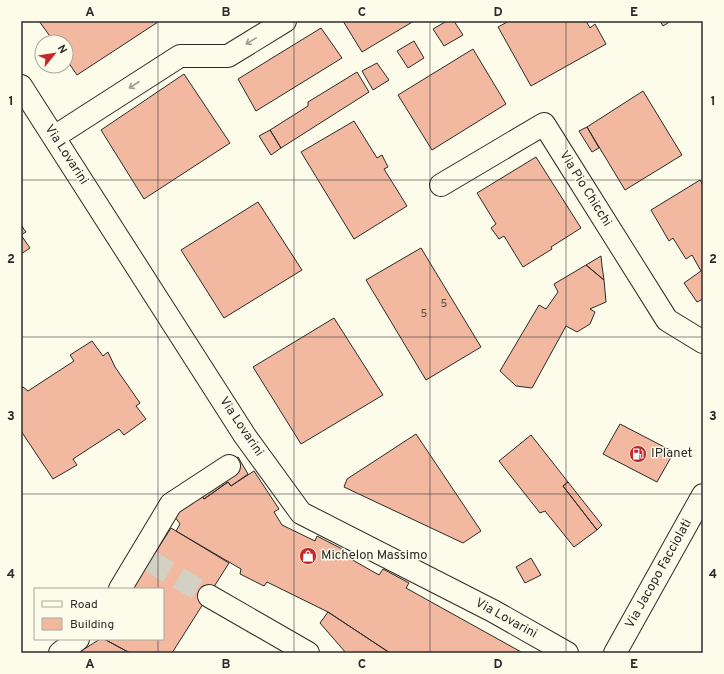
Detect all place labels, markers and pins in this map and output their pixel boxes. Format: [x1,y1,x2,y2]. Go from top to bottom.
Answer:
fuel station icon: IPlanet [628,444,648,464]
place label: IPlanet [651,446,693,462]
shop icon: Michelon Massimo [298,546,318,566]
place label: Michelon Massimo [321,548,428,564]

